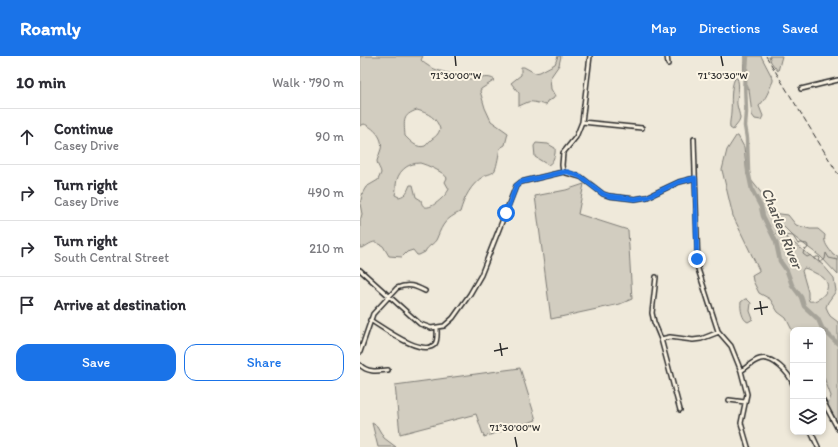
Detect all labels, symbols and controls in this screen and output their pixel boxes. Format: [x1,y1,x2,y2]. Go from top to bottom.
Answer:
text: Roamly [20,17,81,40]
text: Map [651,20,677,37]
text: Directions [699,20,760,37]
text: Saved [782,20,818,37]
text: 71°30'00"W [431,69,482,82]
text: 71°30'30"W [698,69,748,82]
text: 10 min [16,72,66,92]
text: Walk · 790 m [272,75,344,90]
text: Continue [54,120,113,138]
icon: ahead [16,126,38,148]
text: 90 m [315,129,344,144]
text: Casey Drive [54,138,119,153]
text: Turn right [54,176,118,194]
icon: right [16,182,38,204]
text: 490 m [308,185,344,200]
water label: Charles River [758,185,807,273]
text: Casey Drive [54,194,119,209]
route start [497,204,515,222]
text: Turn right [54,232,118,250]
icon: right [16,238,38,260]
text: 210 m [309,241,344,256]
text: South Central Street [54,250,169,265]
route end [688,250,706,268]
icon: arrive [16,294,38,316]
text: Arrive at destination [54,296,186,314]
map controls [790,327,826,435]
button: + [790,327,826,363]
button: Save [16,344,176,381]
button: Share [184,344,344,381]
button: − [790,363,826,399]
button: layers [790,399,826,435]
text: 71°30'00"W [490,421,541,434]

